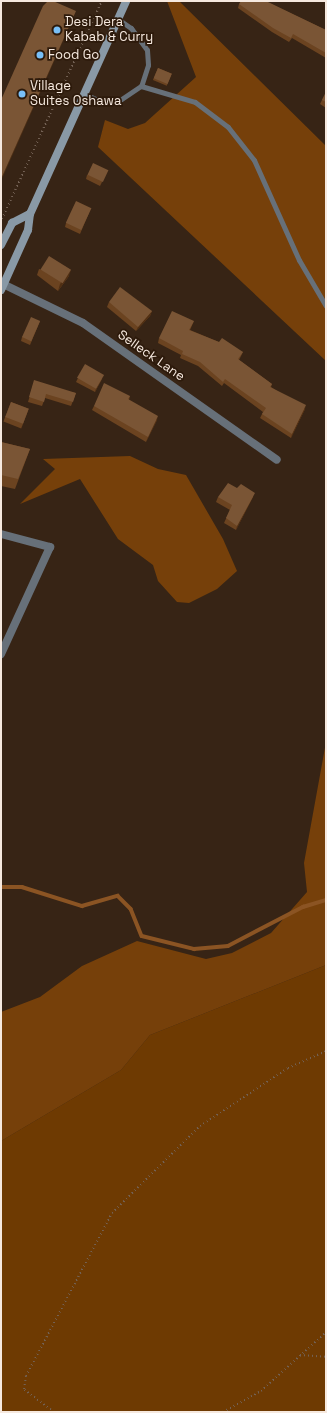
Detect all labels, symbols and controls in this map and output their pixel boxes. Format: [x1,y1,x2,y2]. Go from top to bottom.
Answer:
place label: Desi Dera Kabab & Curry [65,15,153,46]
marker: Desi Dera Kabab & Curry [52,25,62,35]
place label: Food Go [48,47,99,63]
marker: Food Go [35,50,45,60]
place label: Village Suites Oshawa [30,79,121,110]
marker: Village Suites Oshawa [17,89,27,99]
street label: Selleck Lane [115,327,187,385]

